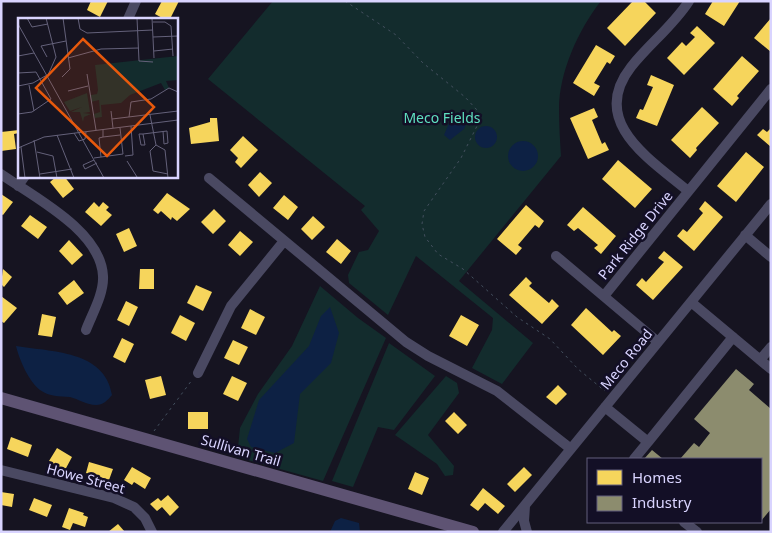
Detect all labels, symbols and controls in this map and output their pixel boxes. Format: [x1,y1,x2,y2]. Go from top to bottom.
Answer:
inset map [18,18,178,178]
park label: Meco Fields [403,108,481,127]
street label: Park Ridge Drive [593,187,677,283]
street label: Meco Road [596,325,656,393]
street label: Sullivan Trail [199,430,283,470]
street label: Howe Street [45,458,127,498]
legend [587,458,762,523]
text: Homes [632,467,682,487]
text: Industry [632,492,692,512]

